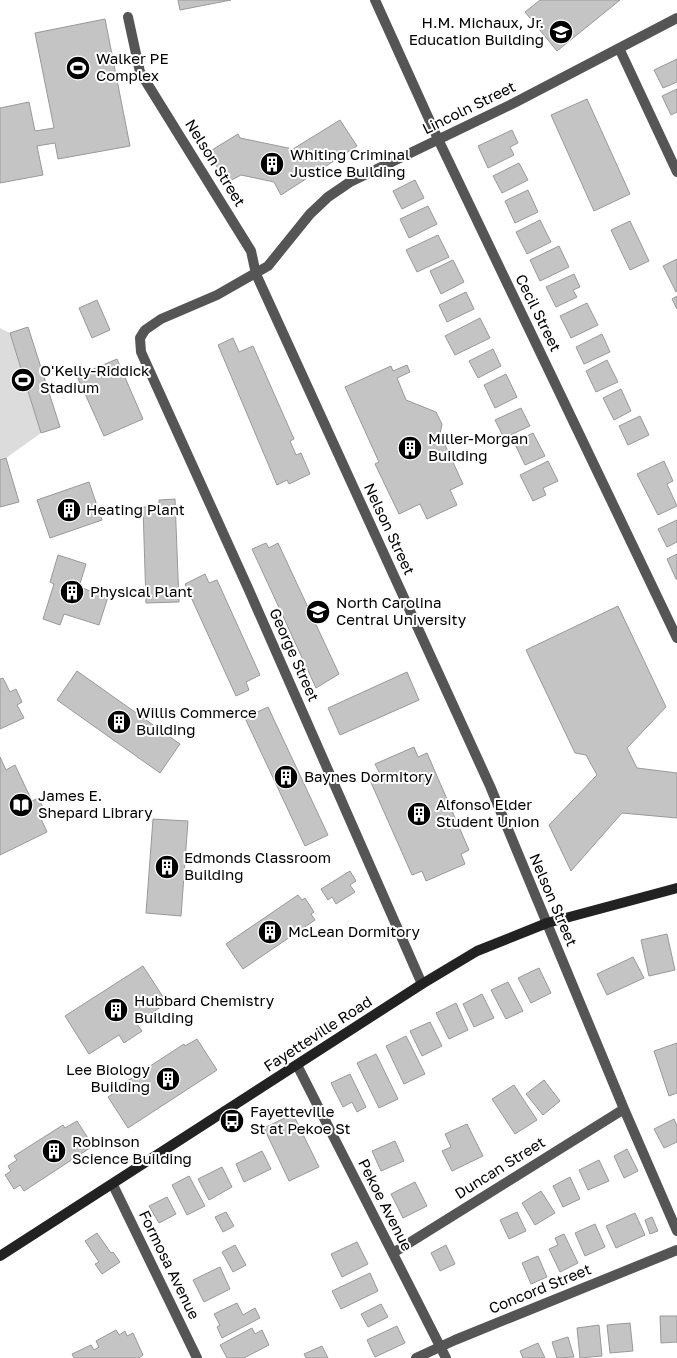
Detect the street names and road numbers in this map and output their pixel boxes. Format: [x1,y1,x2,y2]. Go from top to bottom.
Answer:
street label: Lincoln Street [419,77,518,137]
street label: Nelson Street [182,116,250,209]
street label: Cecil Street [512,271,565,354]
street label: Nelson Street [361,480,419,577]
street label: George Street [266,605,323,704]
street label: Nelson Street [526,850,582,949]
street label: Fayetteville Road [260,992,375,1075]
street label: Duncan Street [451,1132,548,1202]
street label: Pekoe Avenue [355,1155,417,1254]
street label: Formosa Avenue [136,1207,204,1322]
street label: Concord Street [486,1259,593,1317]

